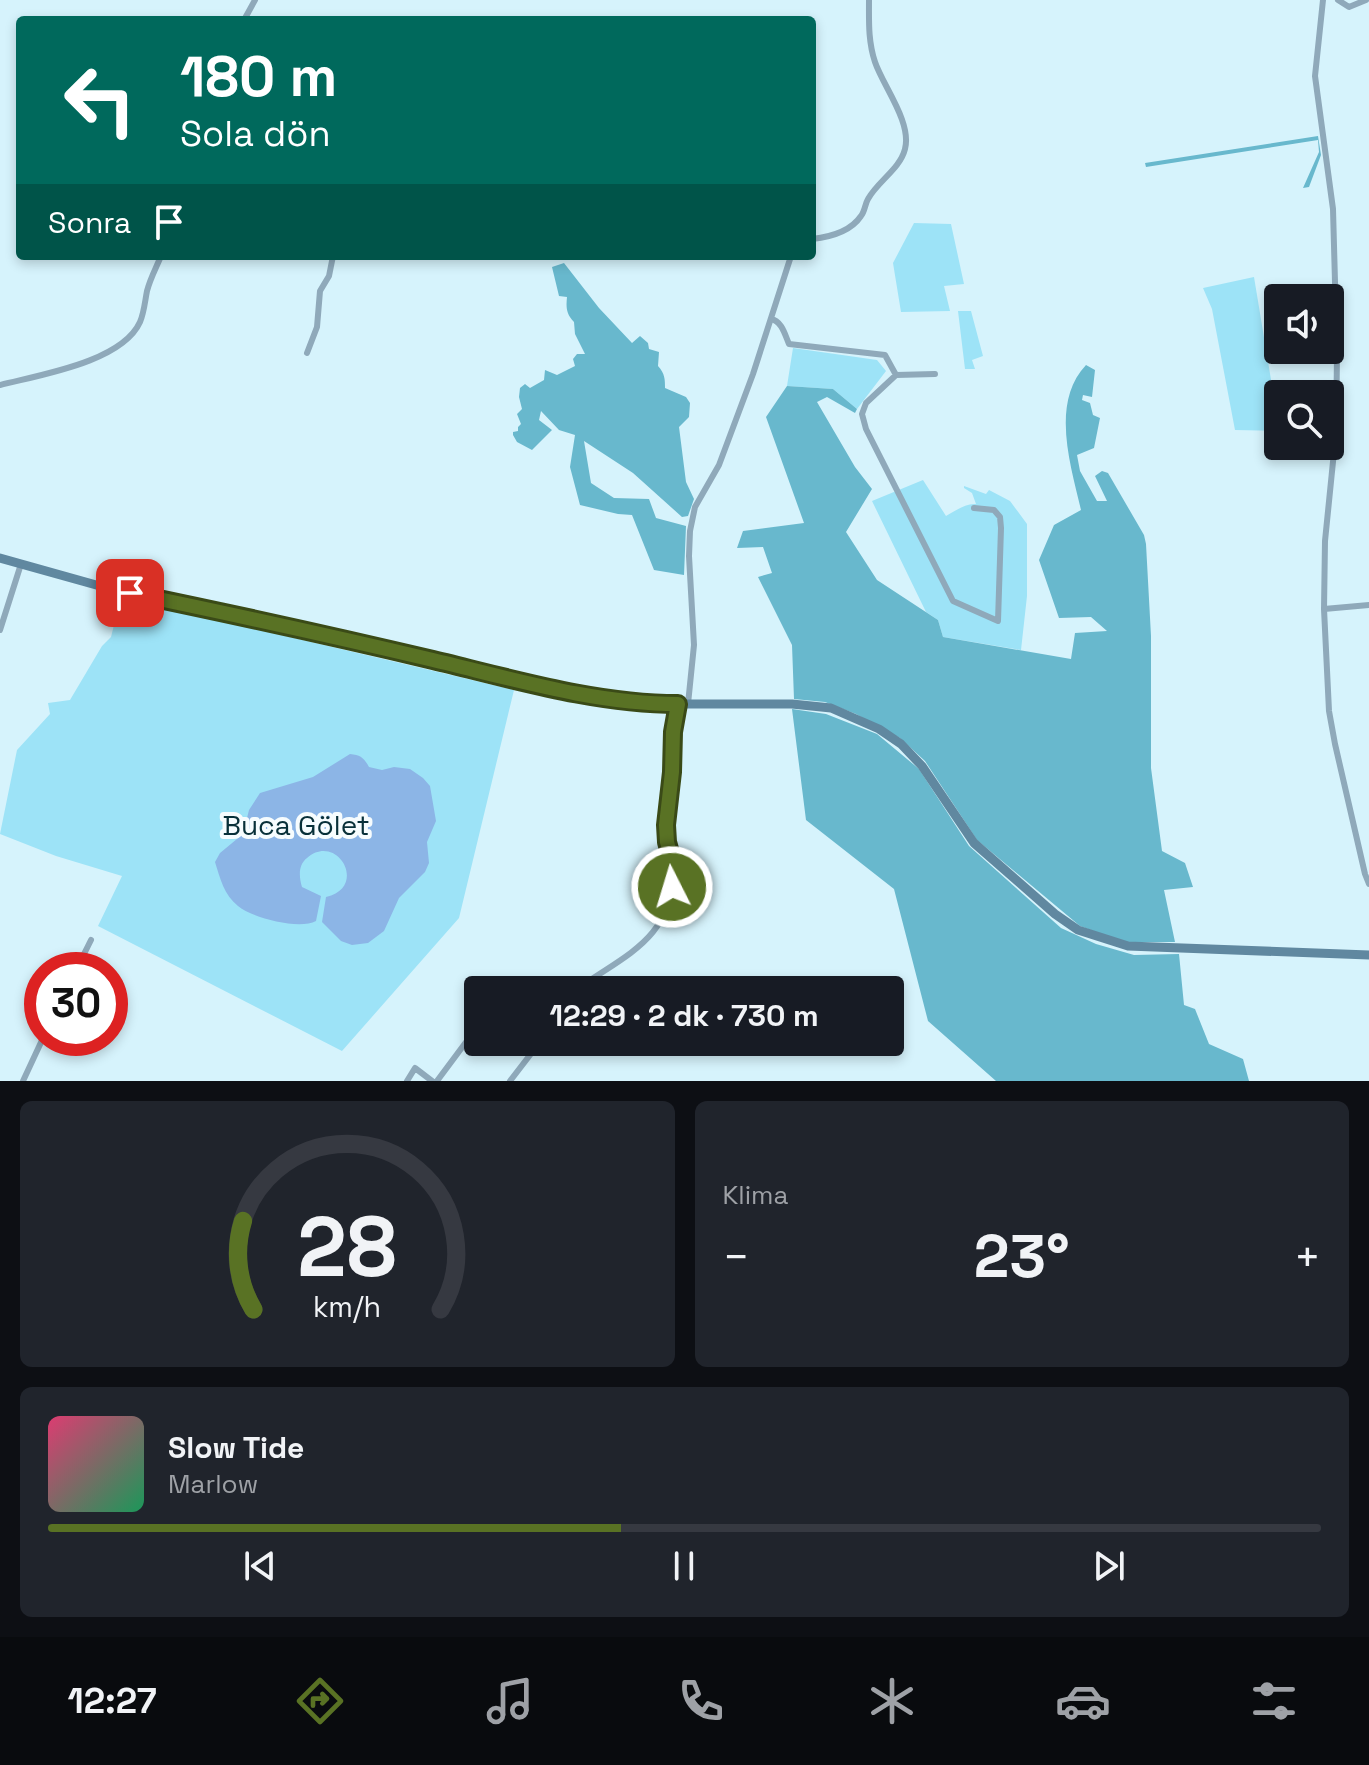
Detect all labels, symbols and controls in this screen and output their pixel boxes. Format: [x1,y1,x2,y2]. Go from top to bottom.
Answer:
text: 180 m [180,41,337,112]
icon: left [48,48,152,152]
text: Sola dön [180,111,331,157]
icon: arrive [147,200,191,244]
text: Sonra [48,203,131,242]
map controls [1264,284,1344,460]
button: sound [1264,284,1344,364]
button: search [1264,380,1344,460]
pin [96,559,164,627]
icon: arrive [108,571,152,615]
park label: Buca Gölet [222,807,370,843]
position arrow [630,845,714,929]
speed limit sign: 30 [24,952,128,1056]
text: 12:29 · 2 dk · 730 m [549,996,819,1035]
text: Klima [723,1178,788,1212]
text: 28 [298,1194,397,1300]
text: 23° [974,1218,1070,1295]
text: − [723,1229,750,1285]
text: + [1294,1229,1321,1285]
text: km/h [313,1289,381,1325]
text: Slow Tide [168,1428,304,1467]
text: Marlow [168,1467,258,1501]
icon: previous [238,1544,282,1588]
icon: pause [662,1544,706,1588]
icon: next [1087,1544,1131,1588]
icon: directions [292,1673,348,1729]
icon: music [482,1673,538,1729]
icon: phone [673,1673,729,1729]
icon: climate [864,1673,920,1729]
icon: car [1055,1673,1111,1729]
icon: filters [1246,1673,1302,1729]
text: 12:27 [67,1678,157,1724]

